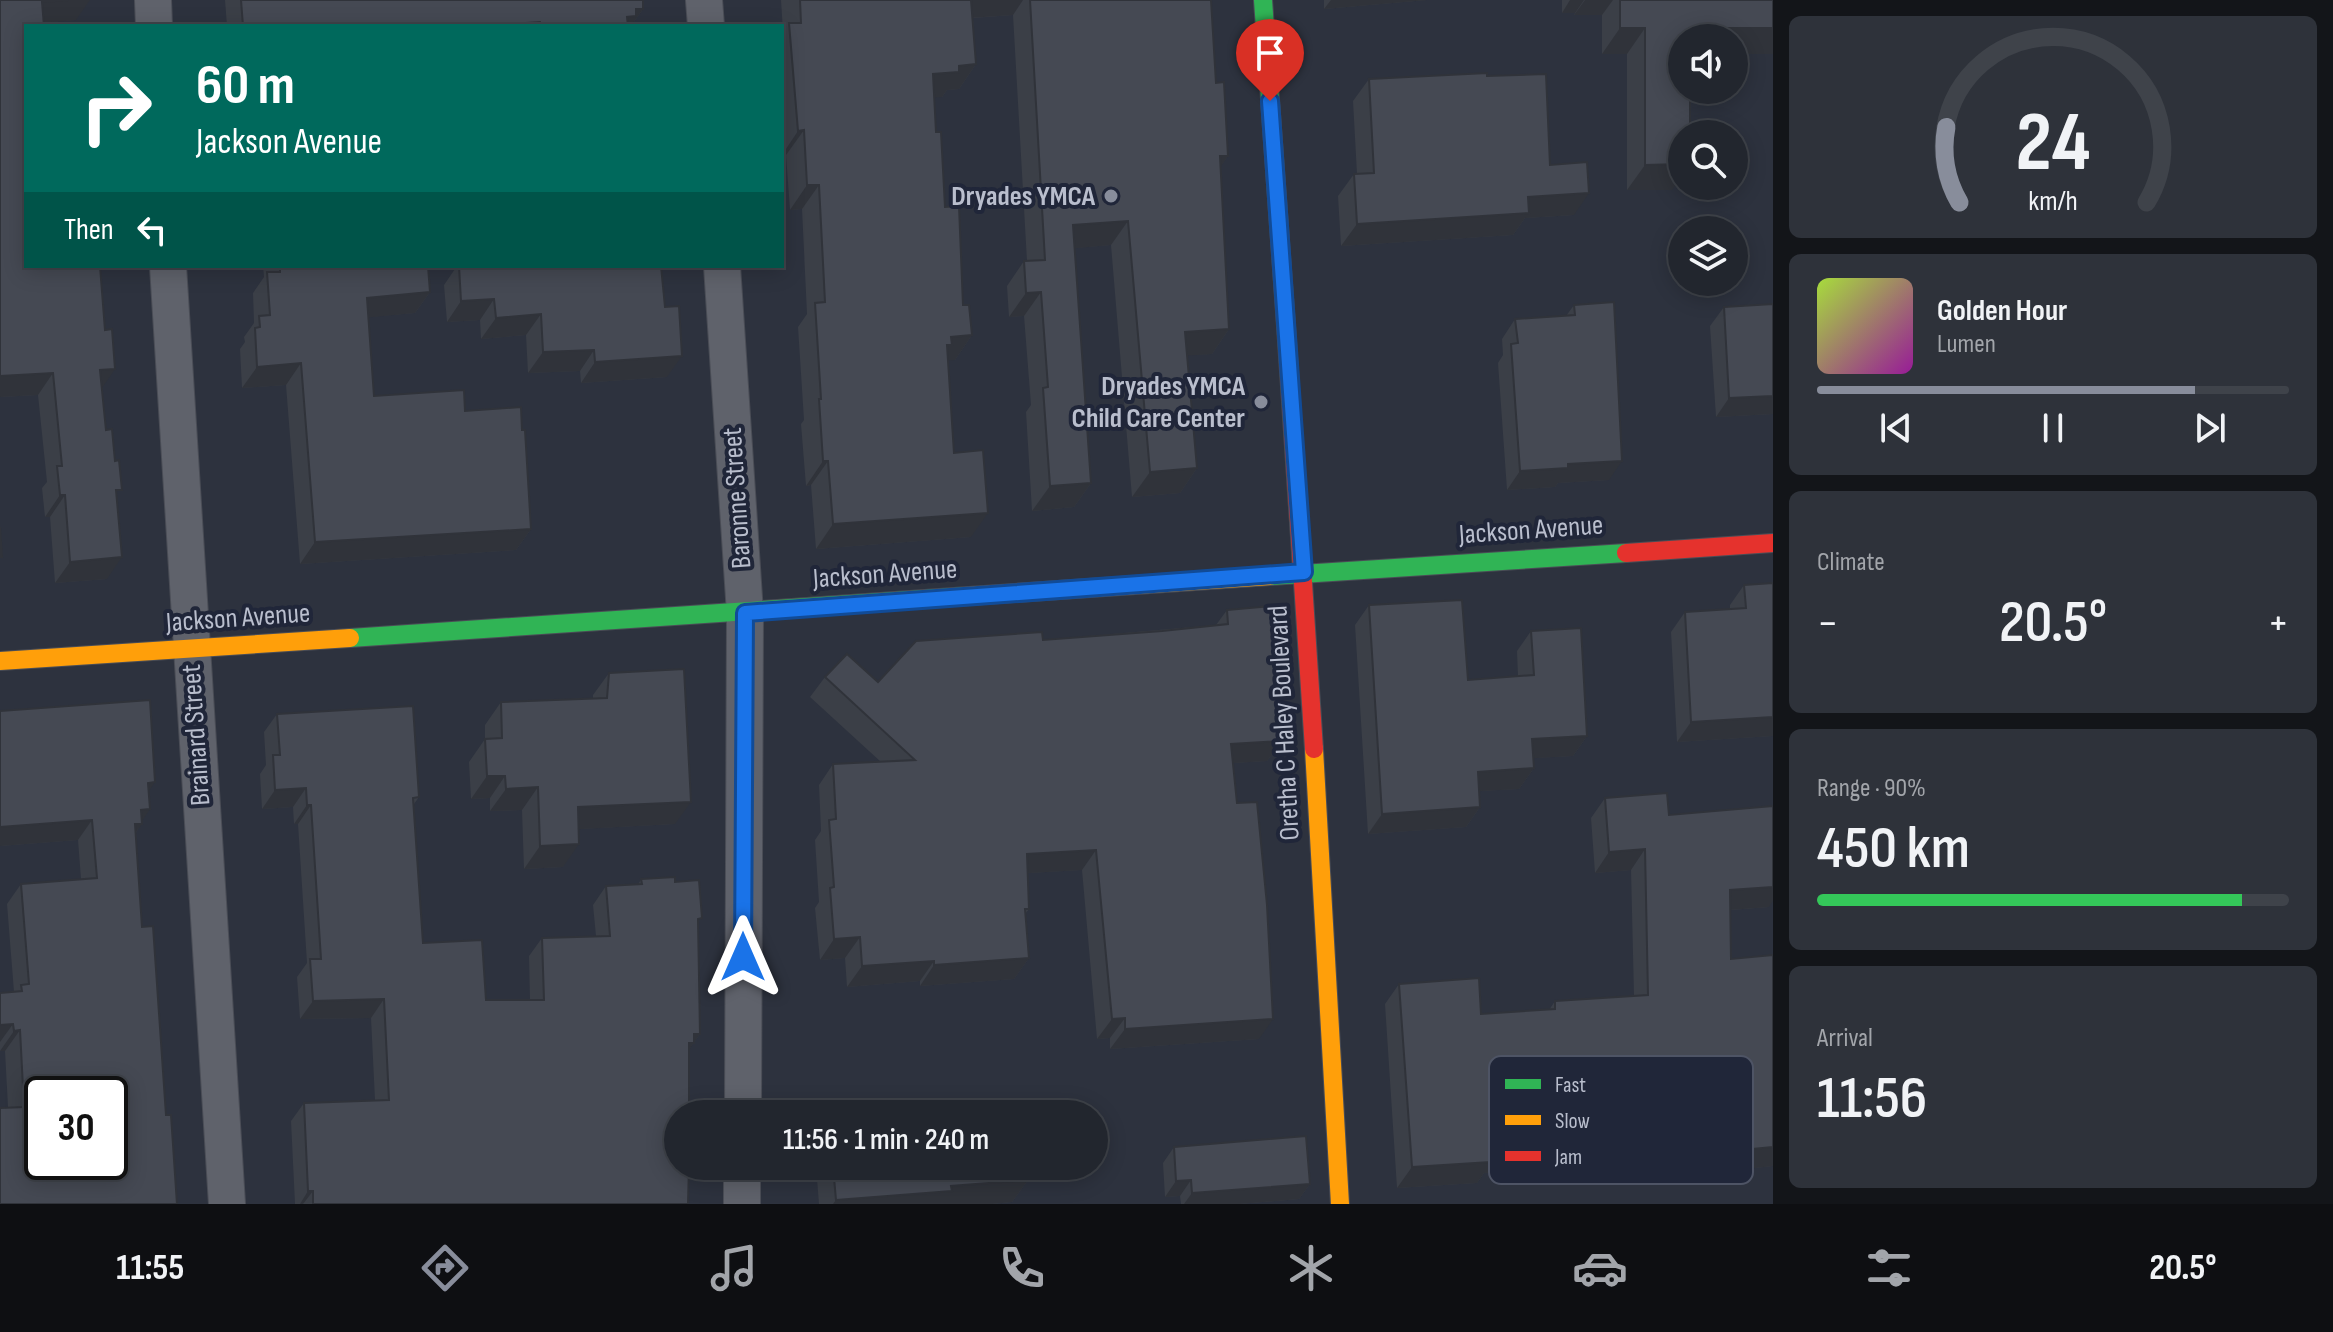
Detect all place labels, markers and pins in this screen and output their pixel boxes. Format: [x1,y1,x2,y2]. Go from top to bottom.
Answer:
pin [1236,19,1304,101]
place label: Dryades YMCA [951,180,1096,213]
marker: Dryades YMCA [1102,187,1120,205]
place label: Dryades YMCA Child Care Center [1072,370,1246,435]
marker: Dryades YMCA Child Care Center [1252,393,1270,411]

